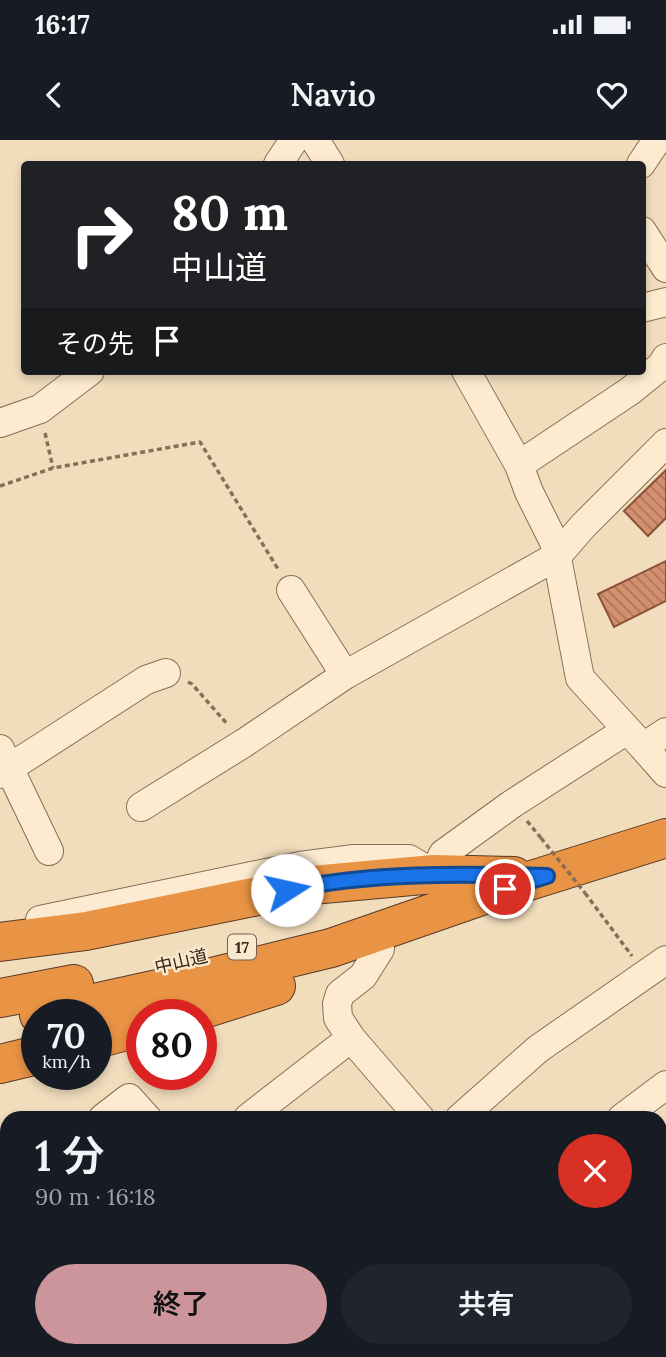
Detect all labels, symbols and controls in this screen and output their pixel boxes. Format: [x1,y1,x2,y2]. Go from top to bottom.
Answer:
text: 16:17 [35,8,90,41]
text: Navio [290,74,376,115]
icon: back [35,76,73,114]
icon: heart [593,76,631,114]
text: 80 m [171,181,288,243]
icon: right [56,189,147,280]
text: 中山道 [171,247,267,288]
icon: arrive [148,322,186,360]
text: その先 [56,327,134,360]
position arrow [250,853,324,927]
pin [475,859,535,919]
icon: arrive [486,870,524,908]
road number: 17 [228,934,256,960]
street label: 中山道 [152,944,210,978]
speed limit sign: 80 [126,999,217,1090]
text: 70 [47,1013,86,1058]
text: km/h [42,1050,91,1073]
text: 1 分 [35,1129,105,1183]
button: close [558,1134,632,1208]
text: 90 m · 16:18 [35,1182,156,1211]
button: 終了 [35,1264,327,1344]
button: 共有 [341,1264,632,1344]

